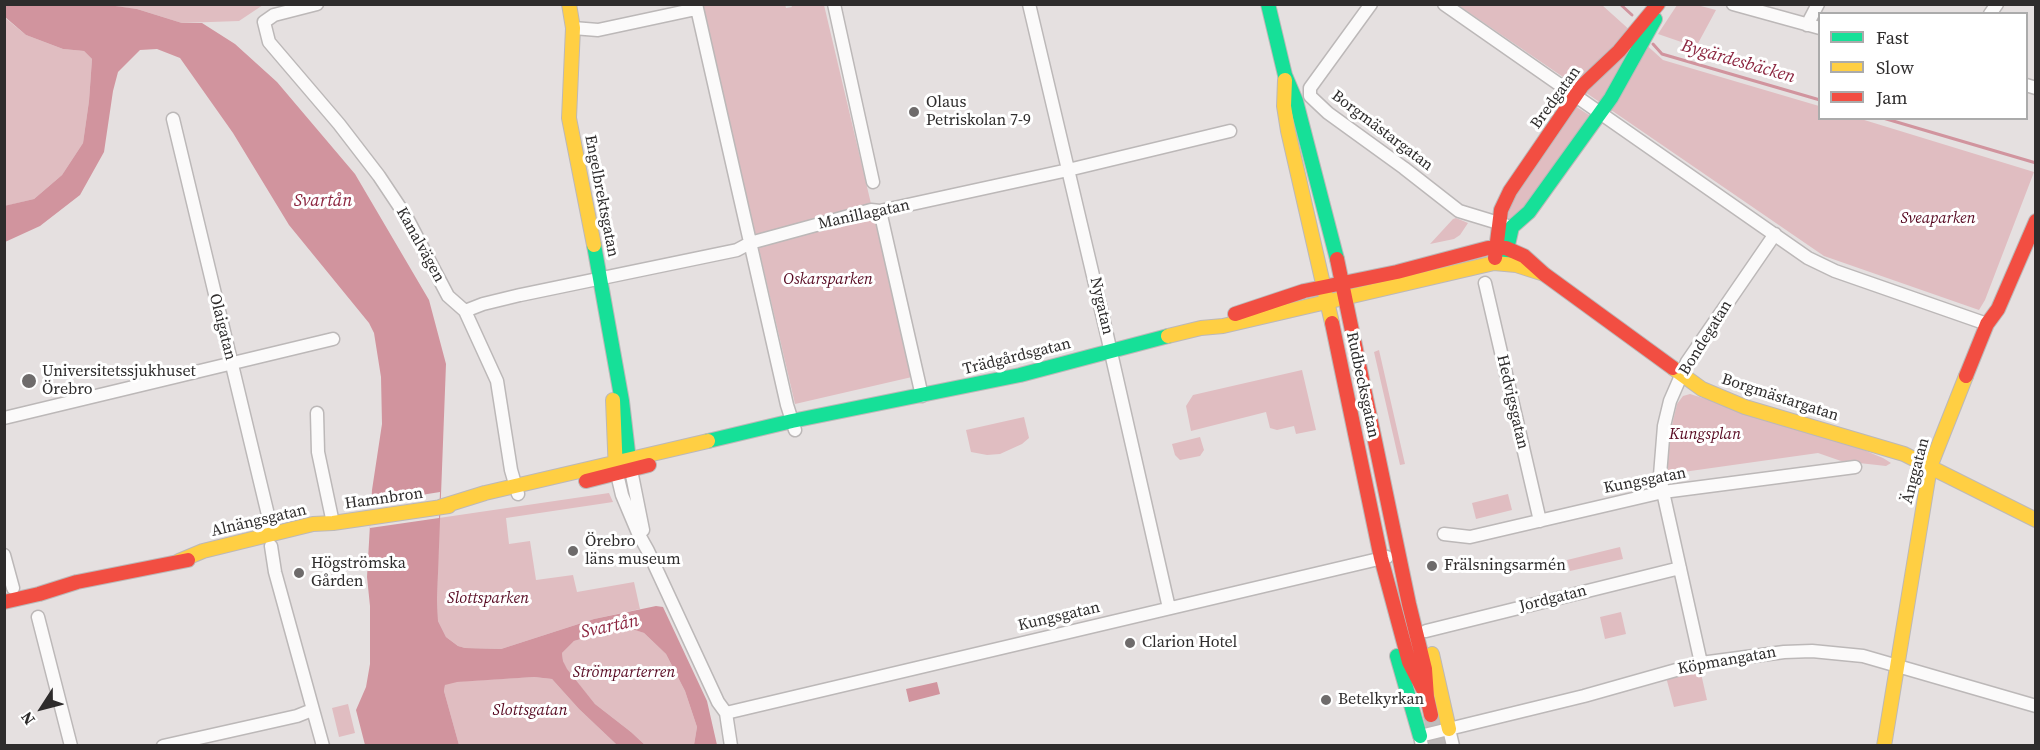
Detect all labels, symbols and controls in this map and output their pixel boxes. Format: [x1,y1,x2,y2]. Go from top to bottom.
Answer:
legend [1818,12,2028,120]
text: Fast [1876,25,1909,50]
water label: Bygärdesbäcken [1679,35,1797,89]
text: Slow [1876,55,1914,80]
street label: Bredgatan [1527,63,1585,133]
text: Jam [1876,85,1908,110]
street label: Borgmästargatan [1327,87,1437,175]
place label: Olaus Petriskolan 7-9 [926,93,1031,131]
marker: Olaus Petriskolan 7-9 [907,105,921,119]
street label: Engelbrektsgatan [580,133,622,259]
water label: Svartån [294,190,352,212]
street label: Manillagatan [816,196,912,234]
street label: Kanalvägen [392,204,448,286]
park label: Sveaparken [1900,209,1976,229]
park label: Oskarsparken [783,270,873,290]
street label: Nygatan [1085,275,1117,337]
street label: Olaigatan [204,292,240,362]
street label: Bondegatan [1675,297,1737,379]
street label: Rudbecksgatan [1341,330,1383,440]
street label: Trädgårdsgatan [961,334,1073,380]
street label: Hedvigsgatan [1492,353,1532,451]
place label: Universitetssjukhuset Örebro [42,362,196,400]
street label: Borgmästargatan [1719,370,1841,426]
marker: Universitetssjukhuset Örebro [20,372,38,390]
park label: Kungsplan [1669,425,1741,445]
street label: Änggatan [1898,436,1934,506]
street label: Kungsgatan [1602,464,1688,498]
street label: Hamnbron [344,484,424,514]
street label: Alnängsgatan [210,501,308,541]
place label: Örebro läns museum [585,532,681,570]
marker: Örebro läns museum [566,544,580,558]
place label: Högströmska Gården [311,554,406,592]
place label: Frälsningsarmén [1444,556,1566,576]
marker: Frälsningsarmén [1425,559,1439,573]
marker: Högströmska Gården [292,566,306,580]
street label: Jordgatan [1517,581,1589,617]
park label: Slottsparken [447,589,529,609]
street label: Kungsgatan [1016,598,1102,636]
water label: Svartån [579,610,641,644]
place label: Clarion Hotel [1142,633,1237,653]
marker: Clarion Hotel [1123,636,1137,650]
street label: Köpmangatan [1676,643,1778,679]
park label: Strömparterren [573,663,675,683]
north arrow [12,678,72,738]
place label: Betelkyrkan [1338,690,1424,710]
marker: Betelkyrkan [1319,693,1333,707]
park label: Slottsgatan [493,701,567,721]
text: N [15,707,40,730]

